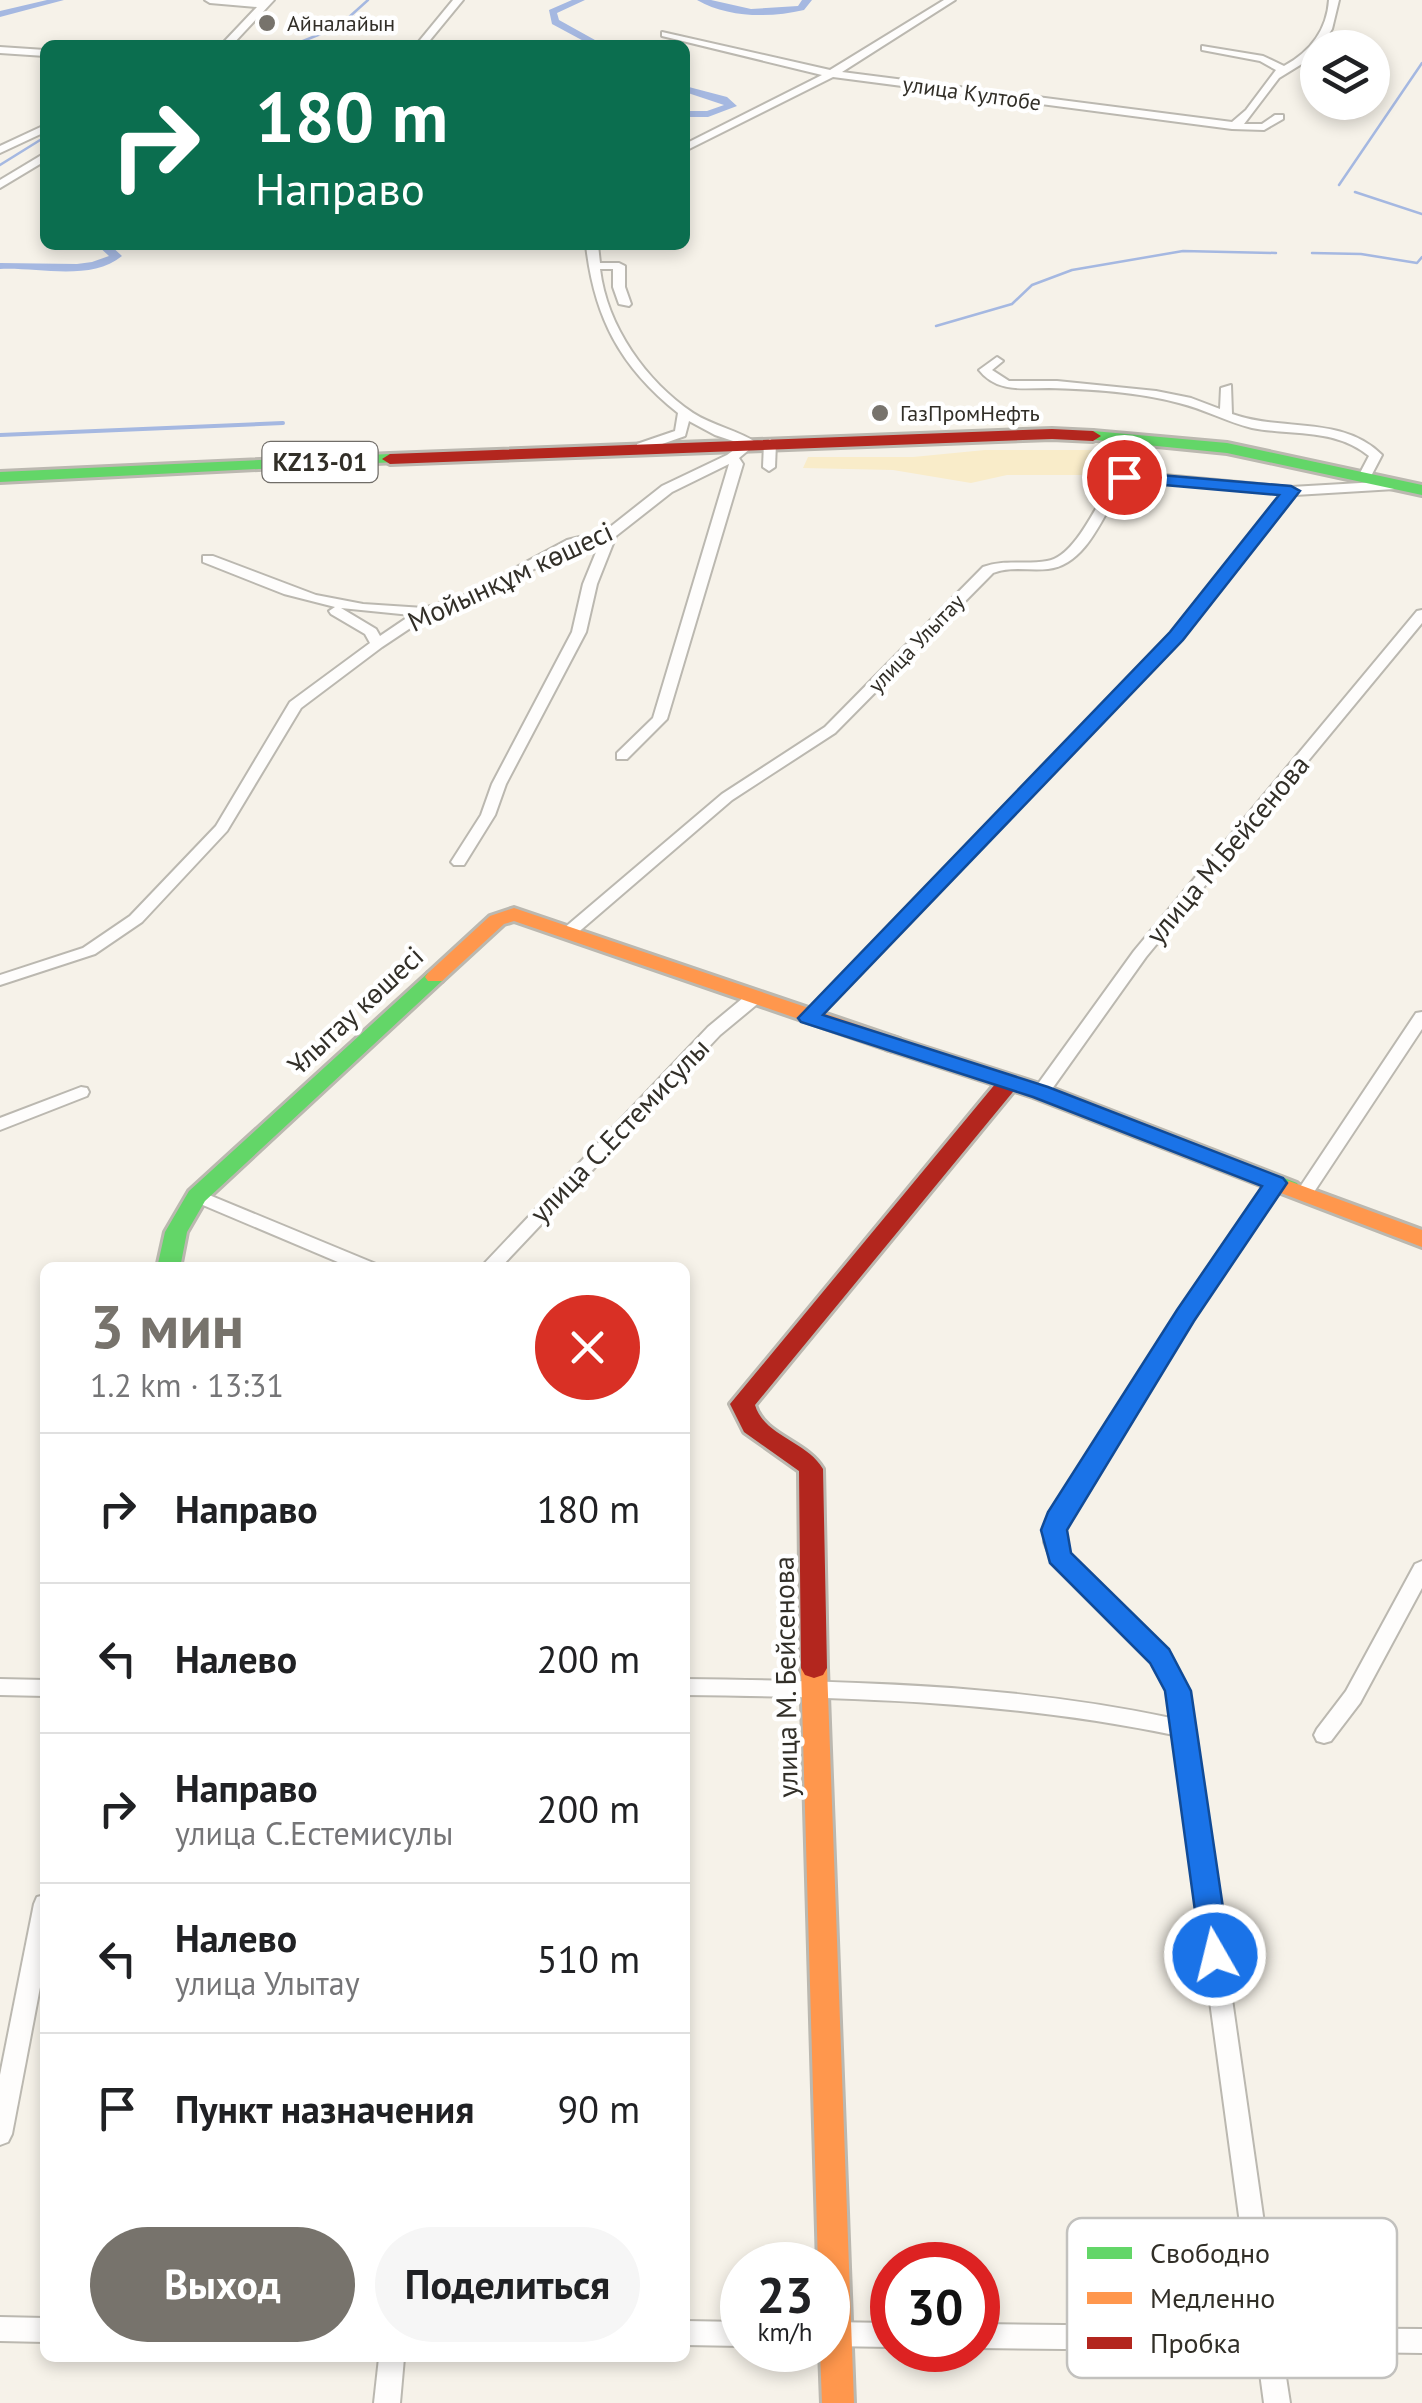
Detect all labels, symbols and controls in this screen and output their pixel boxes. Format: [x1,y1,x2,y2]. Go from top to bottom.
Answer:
place label: Айналайын [287,9,395,37]
marker: Айналайын [256,12,278,34]
map controls [1300,30,1390,120]
button: layers [1300,30,1390,120]
street label: улица Култобе [901,69,1043,117]
text: 180 m [255,71,448,161]
icon: right [90,80,220,210]
text: Направо [255,159,425,217]
place label: ГазПромНефть [900,399,1040,427]
marker: ГазПромНефть [869,402,891,424]
pin [1082,435,1167,520]
road number: KZ13-01 [262,442,378,482]
icon: arrive [1097,450,1152,505]
street label: Мойынқұм көшесі [402,512,618,640]
street label: улица Улытау [862,587,971,698]
street label: улица М.Бейсенова [1137,747,1317,951]
street label: Ұлытау көшесі [279,937,431,1083]
street label: улица С.Естемисулы [521,1030,717,1230]
text: 3 мин [90,1287,244,1365]
button: close [535,1295,640,1400]
text: 1.2 km · 13:31 [90,1364,284,1406]
icon: right [90,1481,145,1536]
text: Направо [175,1484,318,1533]
text: 180 m [537,1484,640,1533]
street label: улица М. Бейсенова [764,1556,806,1798]
icon: left [90,1631,145,1686]
text: Налево [175,1634,297,1683]
text: 200 m [537,1634,640,1683]
text: Направо [175,1763,318,1812]
icon: right [90,1781,145,1836]
text: 200 m [537,1784,640,1833]
text: улица С.Естемисулы [175,1812,453,1854]
position arrow [1163,1903,1267,2007]
text: Налево [175,1913,297,1962]
icon: left [90,1931,145,1986]
text: 510 m [537,1934,640,1983]
text: улица Улытау [175,1962,360,2004]
icon: arrive [90,2081,145,2136]
text: Пункт назначения [175,2084,474,2133]
text: 90 m [558,2084,640,2133]
legend [1067,2218,1397,2378]
button: Выход [90,2227,355,2342]
button: Поделиться [375,2227,640,2342]
text: Свободно [1150,2234,1270,2271]
speed limit sign: 30 [870,2242,1000,2372]
text: 23 [757,2262,813,2327]
text: Медленно [1150,2279,1275,2316]
text: km/h [758,2316,812,2348]
text: Пробка [1150,2324,1241,2361]

